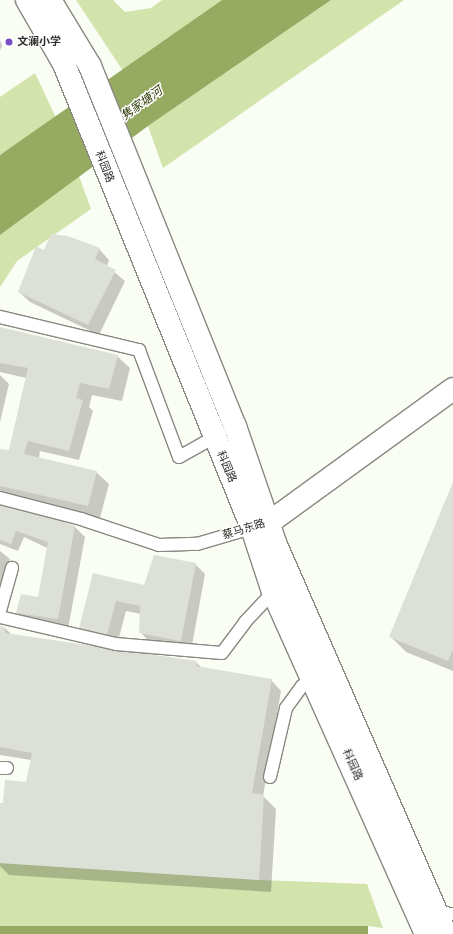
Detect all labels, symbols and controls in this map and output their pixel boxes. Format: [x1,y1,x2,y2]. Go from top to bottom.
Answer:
place label: 文澜小学 [17,35,61,49]
marker: 文澜小学 [4,37,14,47]
water label: 隽家塘河 [118,84,166,124]
street label: 科园路 [92,149,116,185]
street label: 科园路 [213,449,239,485]
street label: 蔡马东路 [221,517,267,543]
street label: 科园路 [339,747,365,783]

